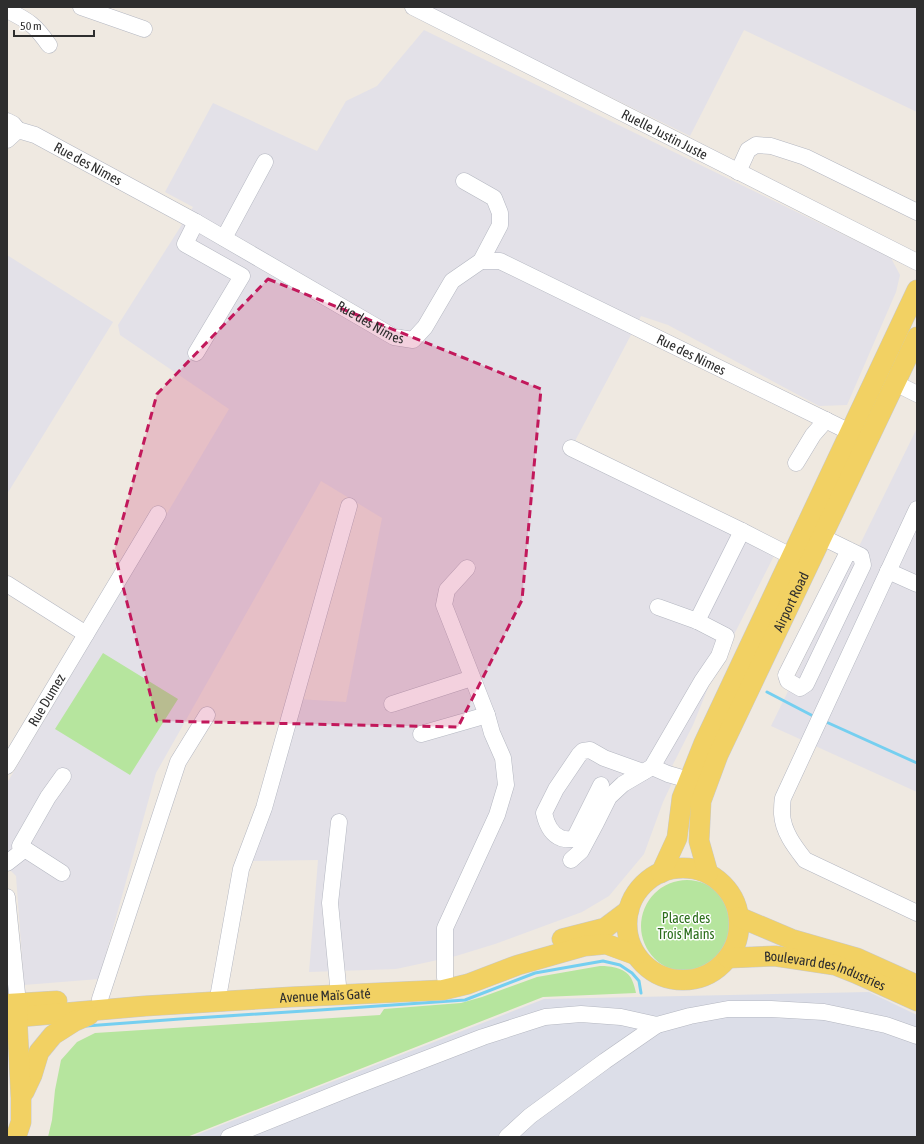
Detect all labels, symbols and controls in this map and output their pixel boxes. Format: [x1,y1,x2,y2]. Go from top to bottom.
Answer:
scale bar [14,12,94,38]
text: 50 m [20,19,42,33]
street label: Ruelle Justin Juste [619,106,710,163]
street label: Rue des Nimes [51,139,125,189]
street label: Rue des Nimes [334,297,405,346]
street label: Rue des Nimes [654,331,728,378]
street label: Airport Road [770,569,812,634]
street label: Rue Dumez [25,671,68,729]
park label: Place des Trois Mains [658,910,715,942]
street label: Boulevard des Industries [764,948,888,994]
street label: Avenue Maïs Gaté [279,985,371,1006]

